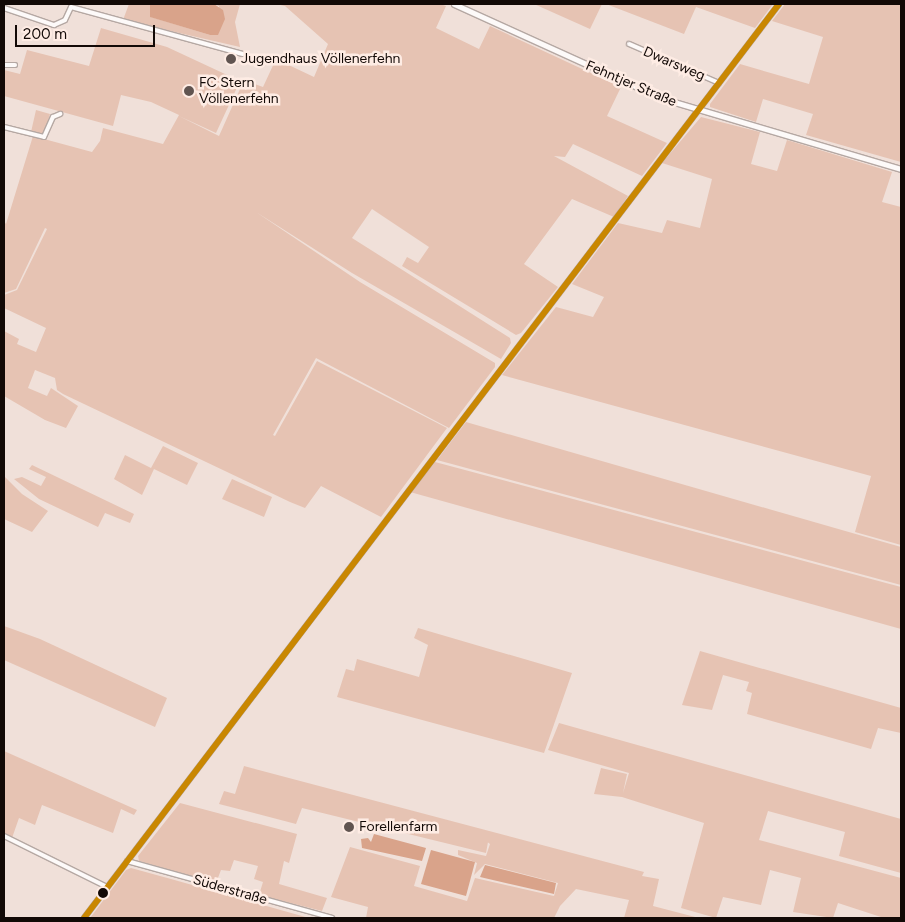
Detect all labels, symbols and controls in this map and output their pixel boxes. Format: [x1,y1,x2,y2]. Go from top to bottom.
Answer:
scale bar [18,15,158,47]
text: 200 m [23,25,67,43]
street label: Dwarsweg [641,43,707,85]
place label: Jugendhaus Völlenerfehn [241,51,400,67]
marker: Jugendhaus Völlenerfehn [225,53,237,65]
street label: Fehntjer Straße [583,57,679,111]
place label: FC Stern Völlenerfehn [199,75,279,108]
marker: FC Stern Völlenerfehn [183,85,195,97]
place label: Forellenfarm [359,819,438,835]
marker: Forellenfarm [343,821,355,833]
street label: Süderstraße [191,871,269,909]
unlabelled marker [98,888,108,898]

